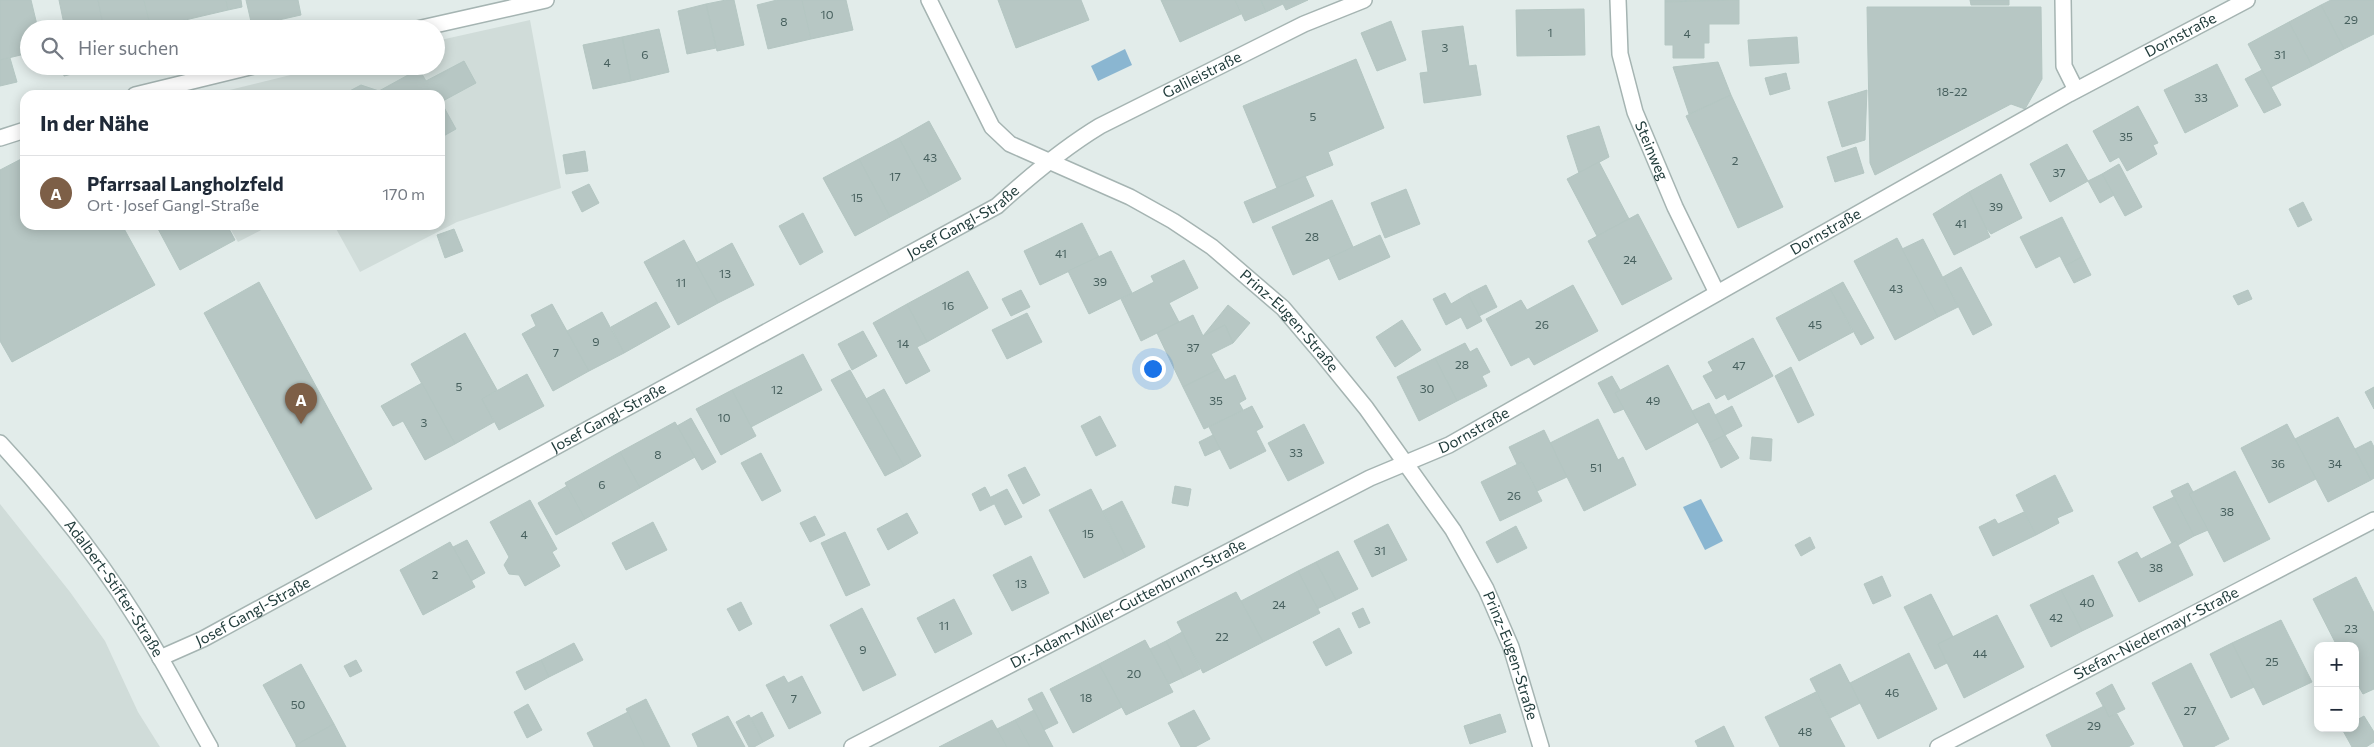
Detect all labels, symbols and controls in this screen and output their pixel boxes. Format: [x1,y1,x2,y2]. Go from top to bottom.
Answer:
house number: 10 [821,7,834,21]
street label: Dornstraße [2141,8,2219,60]
house number: 29 [2344,12,2358,26]
house number: 8 [780,14,788,28]
search box [20,20,445,75]
house number: 1 [1547,25,1553,39]
house number: 4 [1683,26,1691,40]
icon: search [38,34,66,62]
text: Hier suchen [78,36,179,59]
house number: 3 [1442,40,1449,54]
house number: 6 [641,47,649,61]
street label: Galileistraße [1159,47,1244,101]
house number: 31 [2274,47,2286,61]
house number: 4 [603,55,611,69]
house number: 18-22 [1937,84,1968,98]
house number: 33 [2194,90,2208,104]
house number: 5 [1310,109,1317,123]
text: In der Nähe [40,110,149,135]
street label: Steinweg [1632,118,1673,183]
house number: 35 [2119,129,2133,143]
house number: 43 [923,150,937,164]
house number: 2 [1732,153,1739,167]
house number: 37 [2052,165,2066,179]
house number: 17 [889,169,901,183]
text: Pfarrsaal Langholzfeld [87,172,284,195]
street label: Josef Gangl-Straße [903,181,1022,262]
text: A [50,184,62,203]
text: 170 m [382,184,425,203]
house number: 15 [851,190,863,204]
text: Ort · Josef Gangl-Straße [87,195,259,214]
house number: 39 [1989,199,2003,213]
street label: Dornstraße [1787,204,1864,258]
house number: 41 [1955,216,1967,230]
house number: 28 [1305,229,1319,243]
house number: 41 [1055,246,1067,260]
house number: 24 [1623,252,1637,266]
street label: Prinz-Eugen-Straße [1237,265,1343,375]
house number: 13 [719,266,731,280]
house number: 39 [1093,274,1107,288]
house number: 11 [676,275,686,289]
house number: 43 [1889,281,1903,295]
house number: 16 [942,298,954,312]
house number: 26 [1535,317,1549,331]
house number: 45 [1808,317,1822,331]
house number: 9 [592,334,600,348]
house number: 14 [897,336,909,350]
house number: 37 [1186,340,1200,354]
house number: 7 [553,345,559,359]
your location [1140,356,1166,382]
house number: 28 [1455,357,1469,371]
house number: 47 [1732,358,1746,372]
street label: Josef Gangl-Straße [548,378,669,455]
house number: 5 [456,379,463,393]
house number: 30 [1420,381,1435,395]
house number: 12 [771,382,783,396]
pin: A [285,383,317,424]
house number: 35 [1209,393,1223,407]
house number: 49 [1646,393,1660,407]
street label: Dornstraße [1435,403,1512,456]
house number: 10 [718,410,731,424]
house number: 3 [421,415,428,429]
house number: 33 [1289,445,1303,459]
house number: 8 [654,447,662,461]
house number: 36 [2271,456,2285,470]
house number: 34 [2328,456,2342,470]
house number: 51 [1590,460,1602,474]
house number: 6 [598,477,606,491]
house number: 26 [1507,488,1521,502]
house number: 38 [2220,504,2234,518]
street label: Adalbert-Stifter-Straße [61,516,168,660]
house number: 15 [1082,526,1094,540]
house number: 4 [520,527,528,541]
street label: Dr.-Adam-Müller-Guttenbrunn-Straße [1007,534,1248,671]
house number: 31 [1374,543,1386,557]
house number: 38 [2149,560,2163,574]
house number: 2 [432,567,439,581]
street label: Josef Gangl-Straße [193,572,313,649]
house number: 13 [1015,576,1027,590]
street label: Stefan-Niedermayr-Straße [2070,582,2241,683]
street label: Prinz-Eugen-Straße [1480,588,1542,722]
house number: 40 [2079,595,2095,609]
house number: 24 [1272,597,1286,611]
house number: 42 [2049,610,2063,624]
house number: 11 [939,618,949,632]
house number: 23 [2344,621,2358,635]
house number: 22 [1215,629,1229,643]
house number: 9 [859,642,867,656]
map controls [2314,642,2359,732]
button: + [2314,642,2359,687]
house number: 44 [1973,646,1987,660]
house number: 25 [2265,654,2279,668]
house number: 20 [1127,666,1141,680]
house number: 46 [1885,685,1899,699]
button: − [2314,687,2359,732]
house number: 18 [1080,690,1092,704]
house number: 7 [791,691,797,705]
house number: 50 [291,697,306,711]
house number: 27 [2184,703,2196,717]
house number: 29 [2087,718,2101,732]
house number: 48 [1798,724,1812,738]

